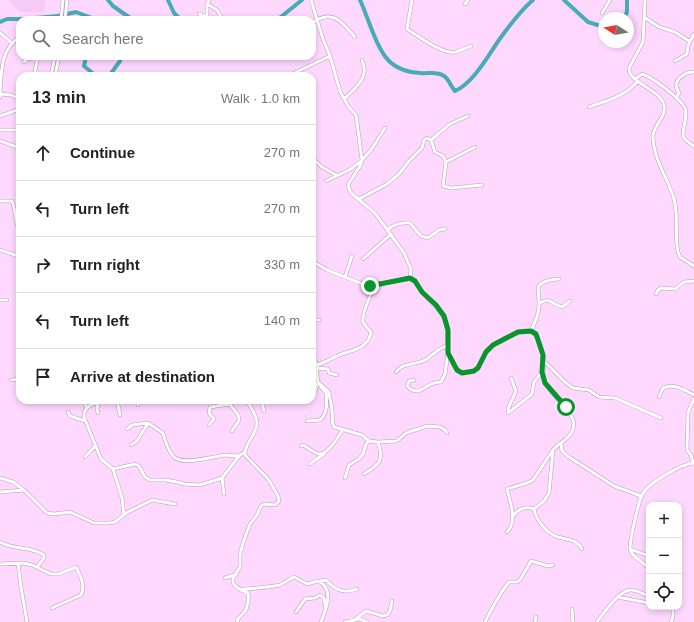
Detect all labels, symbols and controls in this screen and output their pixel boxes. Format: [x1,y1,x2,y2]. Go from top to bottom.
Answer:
north arrow [598,12,634,48]
search box [16,16,316,60]
icon: search [30,27,52,49]
text: Search here [62,30,144,47]
text: 13 min [32,88,86,107]
text: Walk · 1.0 km [221,91,300,106]
icon: ahead [32,142,54,164]
text: Continue [70,144,135,161]
text: 270 m [264,145,300,160]
icon: left [32,198,54,220]
text: Turn left [70,200,129,217]
text: 270 m [264,201,300,216]
icon: right [32,254,54,276]
text: Turn right [70,256,140,273]
text: 330 m [264,257,300,272]
route end [361,277,379,295]
icon: left [32,310,54,332]
text: Turn left [70,312,129,329]
text: 140 m [264,313,300,328]
icon: arrive [32,366,54,388]
text: Arrive at destination [70,368,215,385]
route start [557,398,575,416]
map controls [646,502,682,610]
button: + [646,502,682,538]
button: − [646,538,682,574]
button: locate [646,574,682,610]

